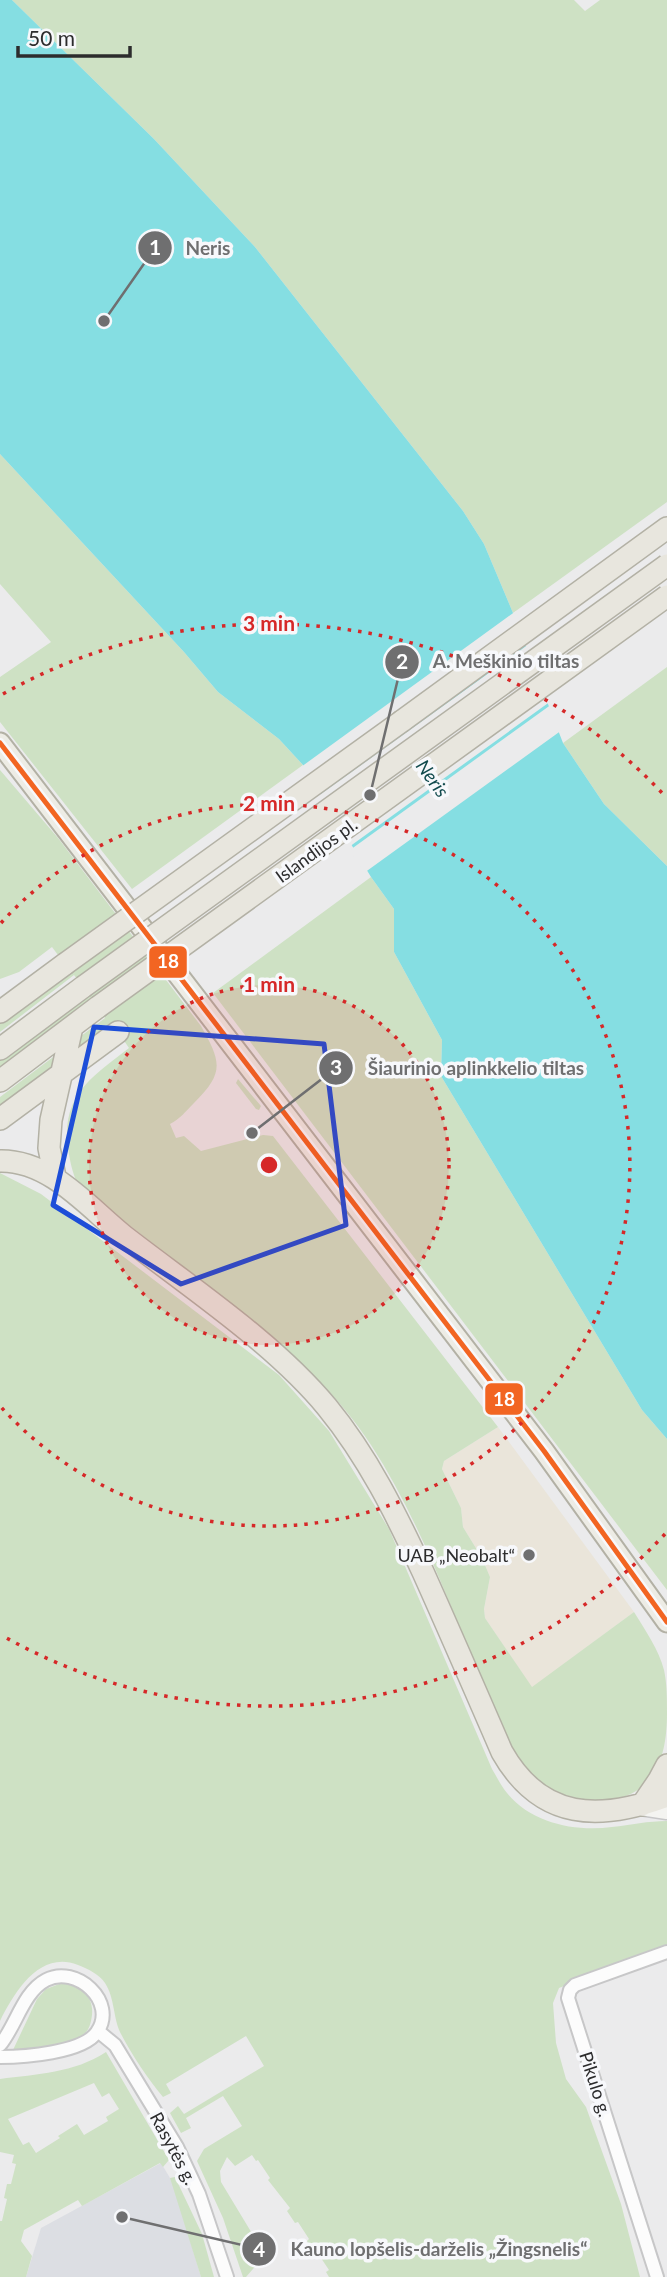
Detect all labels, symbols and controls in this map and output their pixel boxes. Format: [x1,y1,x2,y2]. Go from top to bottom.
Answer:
scale bar [18,14,130,58]
text: 50 m [28,25,75,50]
callout: Neris [137,228,245,268]
text: 1 [149,234,161,259]
text: Neris [186,236,230,259]
text: 3 min [243,610,295,635]
callout: A. Meškinio tiltas [384,642,594,682]
text: 2 [396,648,408,673]
text: A. Meškinio tiltas [432,649,579,672]
water label: Neris [412,755,455,802]
text: 2 min [243,790,295,815]
street label: Islandijos pl. [271,813,361,887]
line badge: 18 [148,945,188,979]
text: 18 [157,949,179,972]
text: 1 min [243,971,295,996]
callout: Šiaurinio aplinkkelio tiltas [318,1048,598,1088]
text: 3 [330,1054,342,1079]
text: Šiaurinio aplinkkelio tiltas [368,1056,584,1079]
centre of rings [257,1153,281,1177]
line badge: 18 [484,1382,524,1416]
text: 18 [493,1387,515,1410]
place label: UAB „Neobalt“ [398,1544,515,1566]
marker: UAB „Neobalt“ [521,1547,537,1563]
street label: Pikulo g. [575,2049,617,2119]
street label: Rasytės g. [146,2108,202,2188]
callout: Kauno lopšelis-darželis „Žingsnelis“ [241,2229,601,2269]
text: 4 [253,2236,265,2261]
text: Kauno lopšelis-darželis „Žingsnelis“ [290,2237,588,2260]

